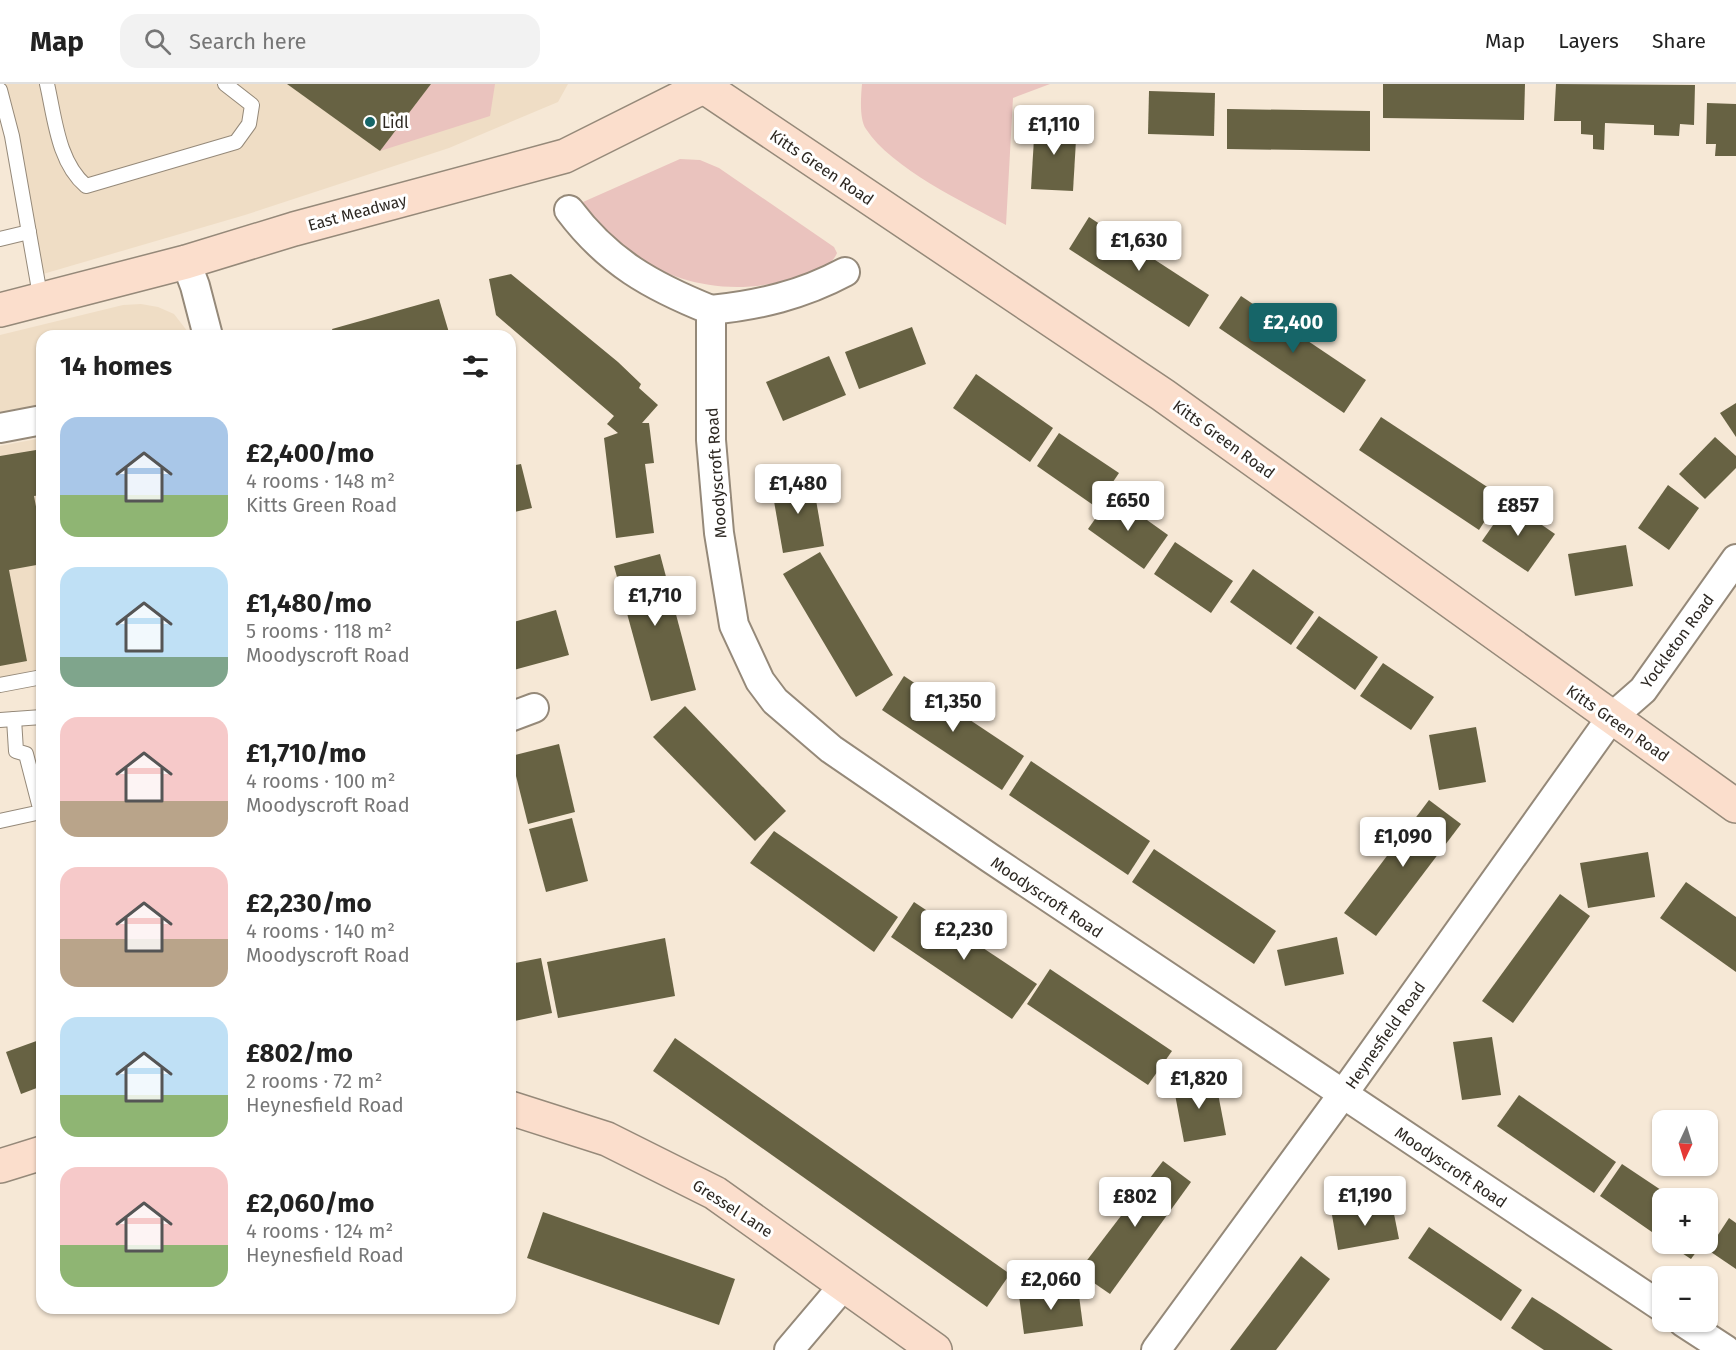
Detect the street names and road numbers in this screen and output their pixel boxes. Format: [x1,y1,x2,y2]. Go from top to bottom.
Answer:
street label: Kitts Green Road [766,126,877,209]
street label: East Meadway [306,190,409,235]
street label: Kitts Green Road [1169,396,1278,483]
street label: Moodyscroft Road [702,407,731,539]
street label: Yockleton Road [1637,590,1718,692]
street label: Kitts Green Road [1563,681,1673,766]
street label: Moodyscroft Road [987,853,1106,942]
street label: Heynesfield Road [1341,978,1429,1092]
street label: Moodyscroft Road [1391,1123,1510,1212]
street label: Gressel Lane [689,1176,776,1241]

